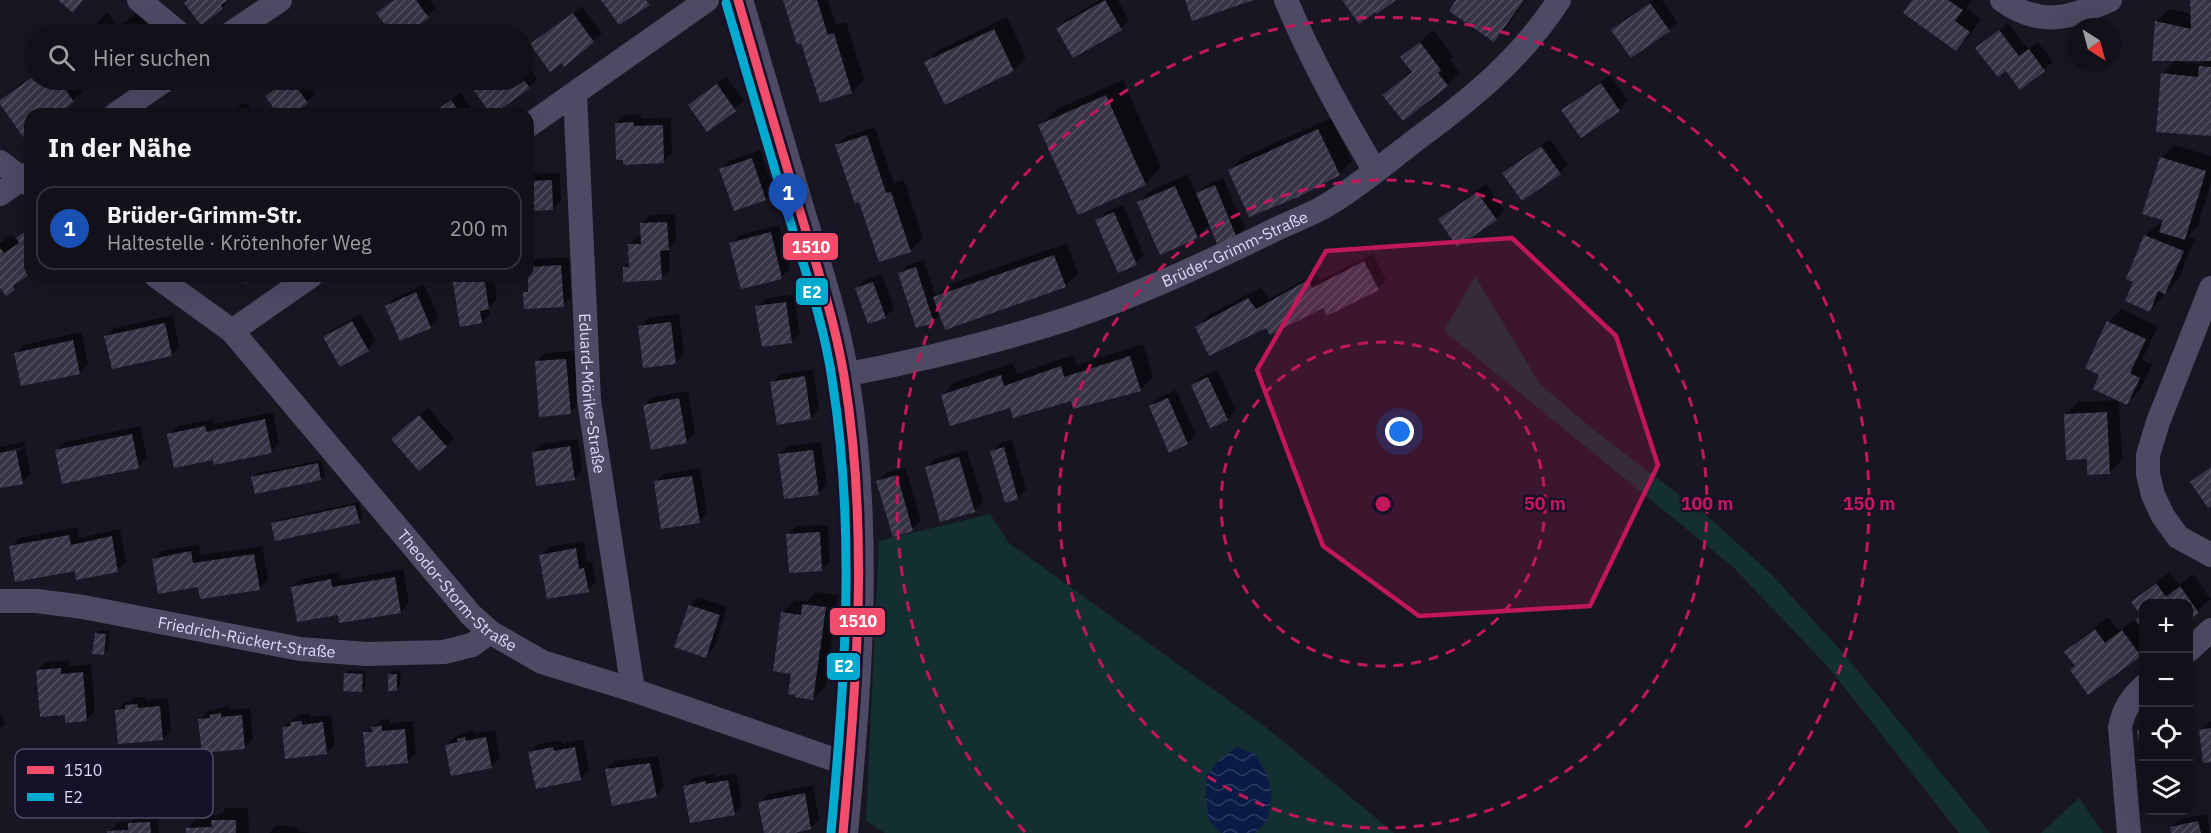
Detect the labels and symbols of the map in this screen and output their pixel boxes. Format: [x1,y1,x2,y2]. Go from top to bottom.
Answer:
north arrow [2067,18,2121,72]
pin: 1 [768,174,808,223]
street label: Brüder-Grimm-Straße [1158,206,1311,291]
line badge: 1510 [782,232,839,261]
text: 1510 [792,237,831,257]
line badge: E2 [795,277,829,306]
text: E2 [802,282,822,302]
street label: Eduard-Mörike-Straße [575,313,610,475]
your location [1385,417,1414,446]
text: 50 m [1524,492,1566,515]
text: 100 m [1681,492,1733,515]
text: 150 m [1843,492,1895,515]
centre of rings [1373,494,1393,514]
street label: Theodor-Storm-Straße [393,525,521,656]
line badge: 1510 [829,607,886,636]
text: 1510 [839,611,878,631]
street label: Friedrich-Rückert-Straße [156,612,336,662]
line badge: E2 [826,652,861,681]
text: E2 [834,656,854,676]
legend [15,749,213,818]
text: 1510 [64,760,102,780]
text: E2 [64,787,83,807]

